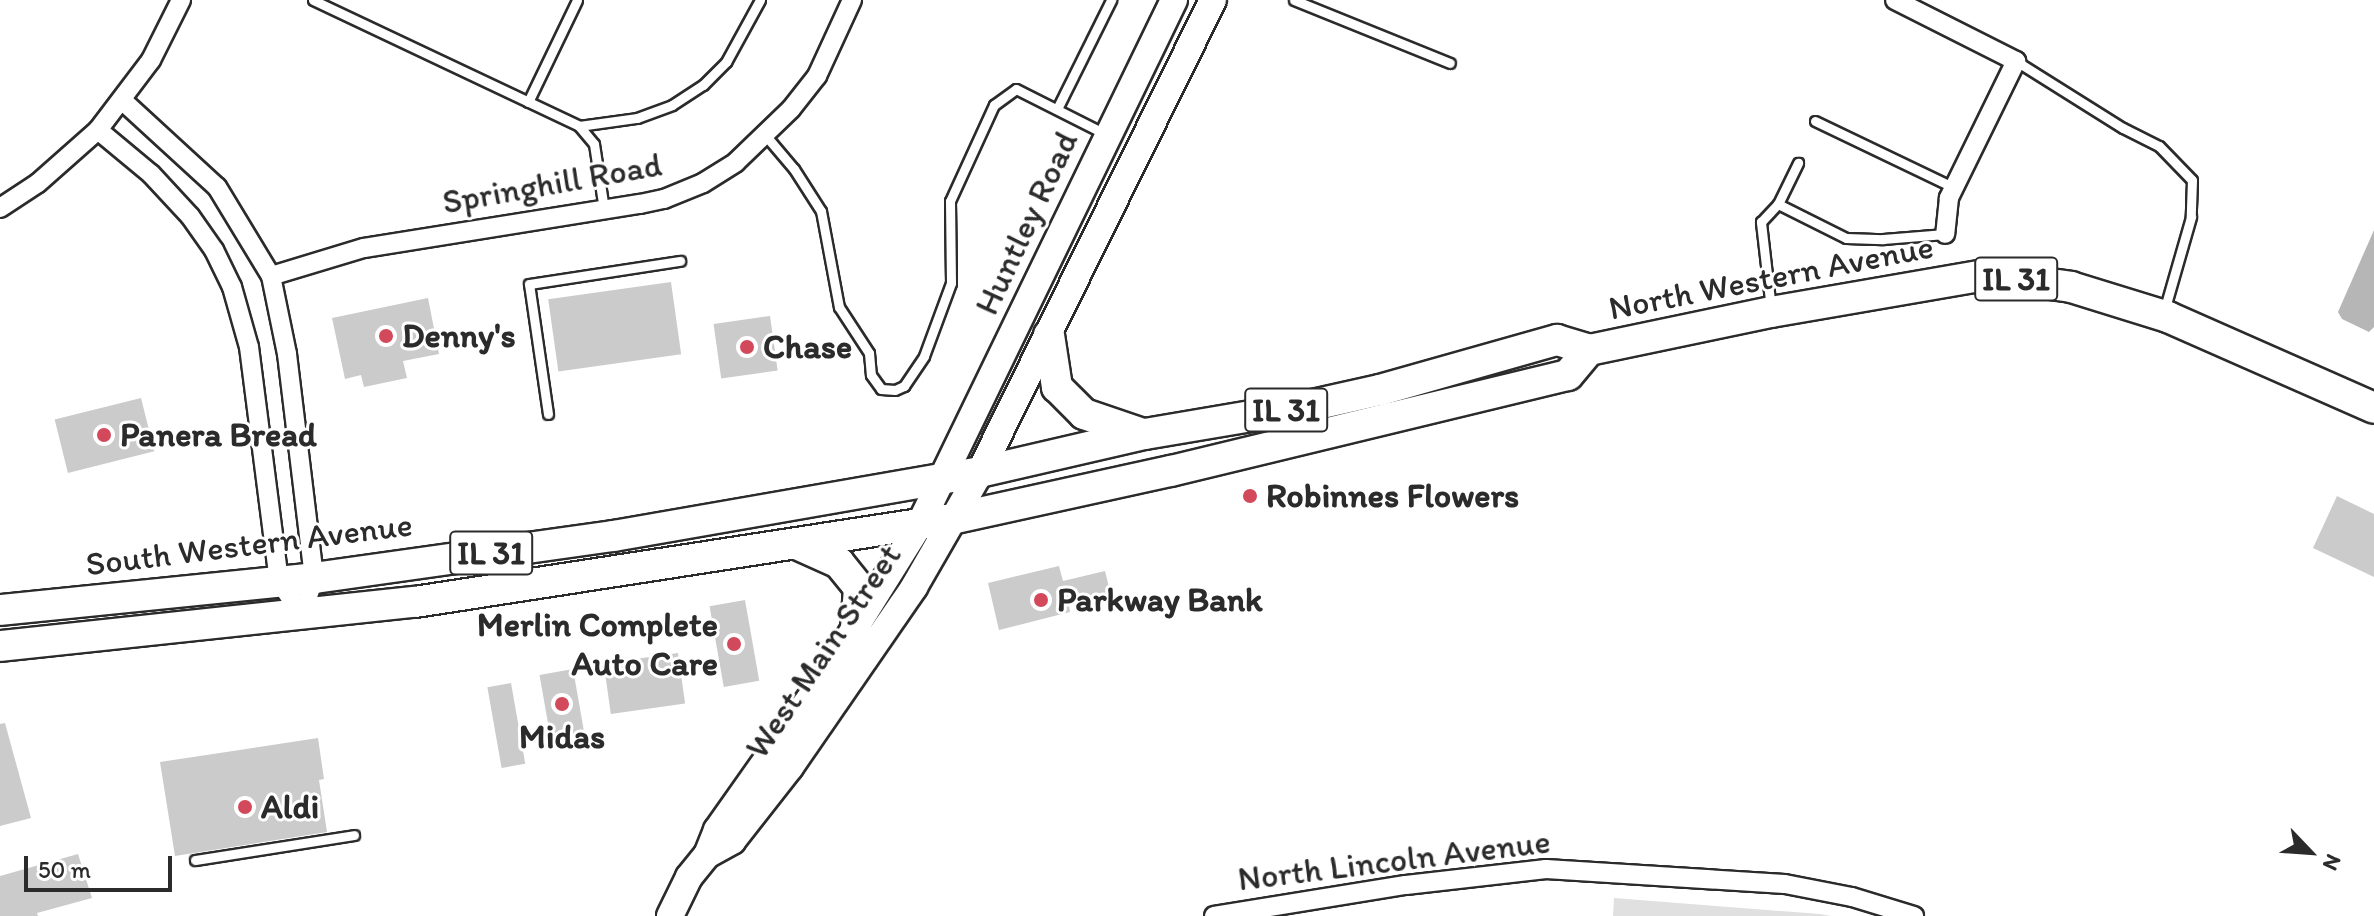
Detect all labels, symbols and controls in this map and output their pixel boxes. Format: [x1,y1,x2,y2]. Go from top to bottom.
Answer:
street label: Huntley Road [966,125,1086,321]
street label: Springhill Road [439,144,665,222]
street label: North Western Avenue [1607,226,1935,328]
road number: IL 31 [1974,251,2058,307]
place label: Denny's [402,316,516,356]
marker: Denny's [377,327,395,345]
place label: Chase [763,327,852,367]
marker: Chase [738,338,756,356]
road number: IL 31 [1244,382,1328,438]
place label: Panera Bread [120,415,316,455]
marker: Panera Bread [95,426,113,444]
place label: Robinnes Flowers [1266,476,1519,516]
marker: Robinnes Flowers [1241,487,1259,505]
street label: South Western Avenue [84,504,414,584]
road number: IL 31 [449,525,533,581]
street label: West Main Street [736,536,910,766]
place label: Parkway Bank [1057,580,1264,620]
marker: Parkway Bank [1032,591,1050,609]
place label: Merlin Complete Auto Care [477,604,718,684]
marker: Merlin Complete Auto Care [725,635,743,653]
marker: Midas [553,695,571,713]
place label: Midas [519,717,605,757]
place label: Aldi [261,787,319,827]
marker: Aldi [236,798,254,816]
north arrow [2270,812,2350,892]
street label: North Lincoln Avenue [1236,821,1552,899]
scale bar [28,840,176,890]
text: N [2317,850,2348,875]
text: 50 m [38,855,91,884]

